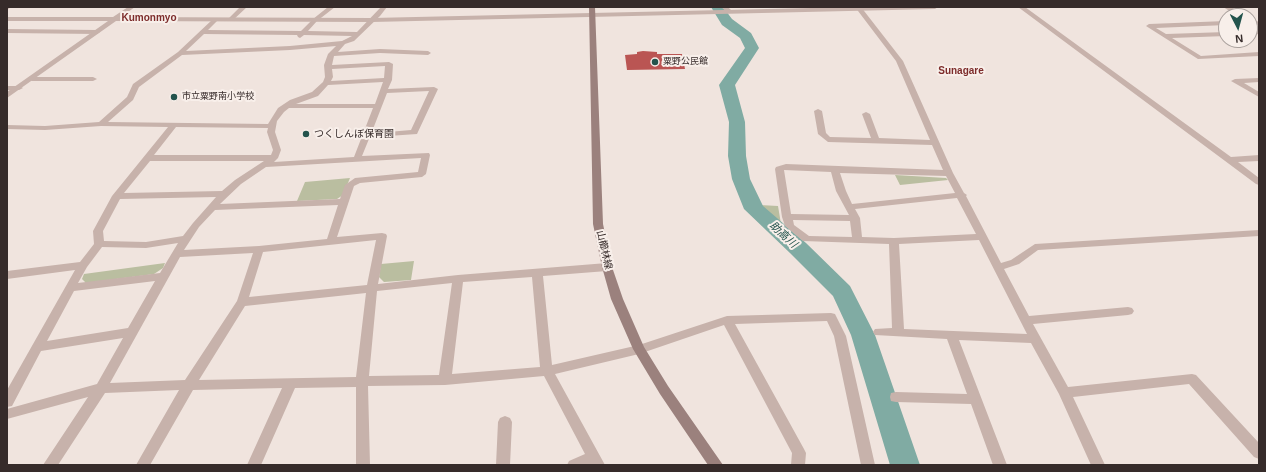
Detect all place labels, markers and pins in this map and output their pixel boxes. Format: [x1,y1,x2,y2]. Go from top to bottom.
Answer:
marker: 粟野公民館 [650,57,660,67]
place label: 粟野公民館 [663,57,708,67]
marker: 市立粟野南小学校 [169,92,179,102]
place label: 市立粟野南小学校 [182,92,254,102]
place label: つくしんぼ保育園 [314,128,394,140]
marker: つくしんぼ保育園 [301,129,311,139]

